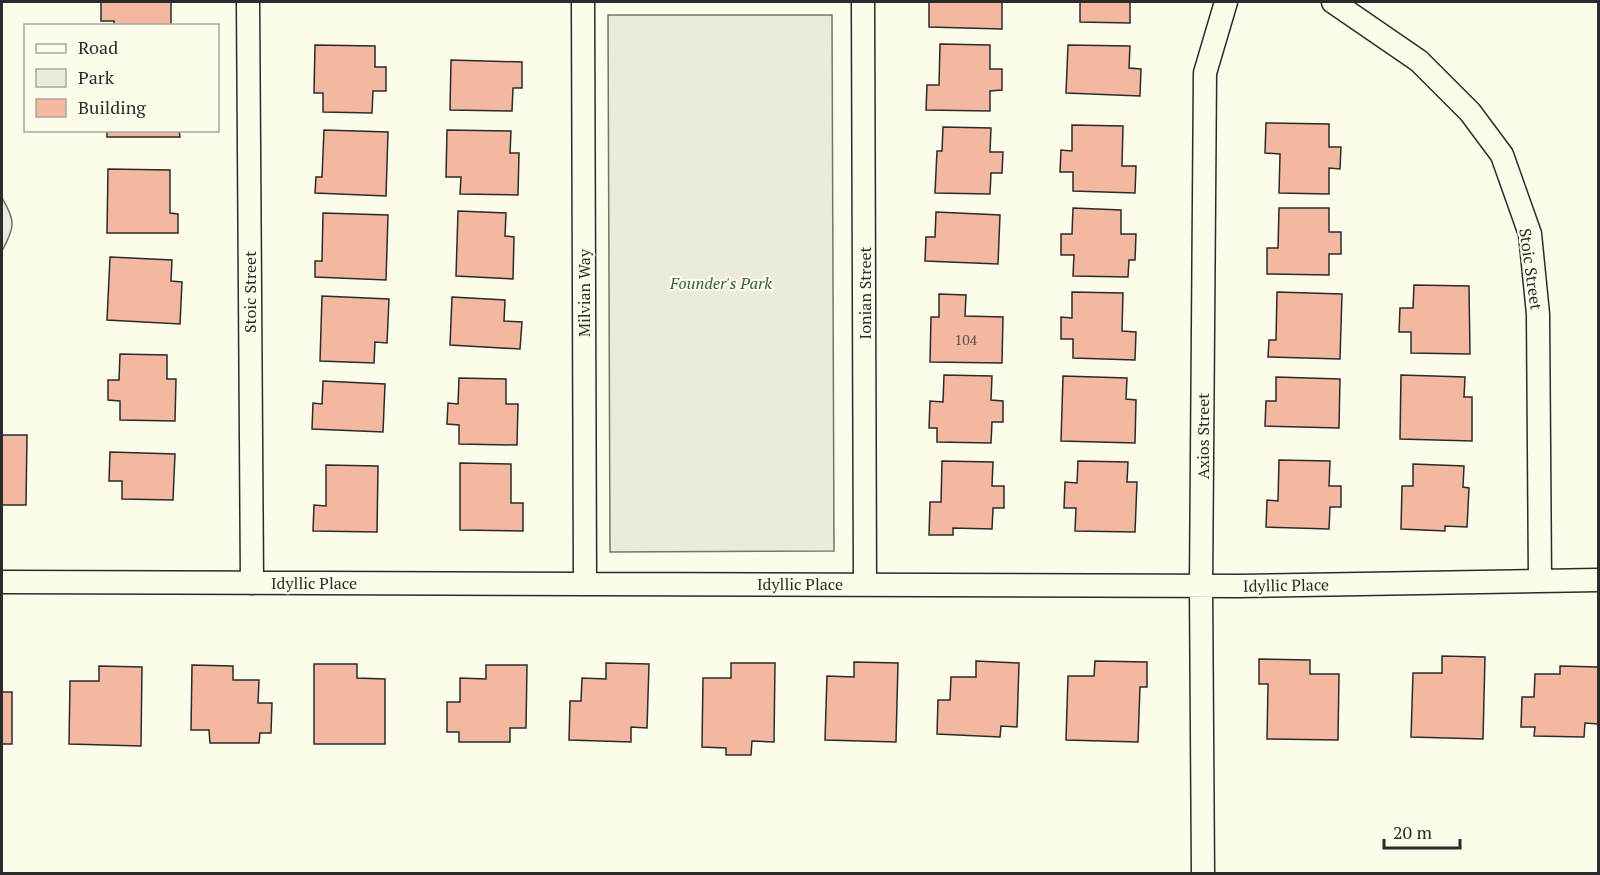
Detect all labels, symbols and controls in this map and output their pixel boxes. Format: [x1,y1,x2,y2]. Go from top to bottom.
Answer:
legend [24,24,219,132]
text: Road [78,35,118,59]
text: Park [78,65,115,89]
text: Building [78,95,146,119]
street label: Stoic Street [1514,227,1548,311]
street label: Ionian Street [854,246,876,339]
street label: Milvian Way [573,248,595,337]
street label: Stoic Street [239,251,261,333]
park label: Founder's Park [669,272,772,294]
house number: 104 [955,330,978,349]
street label: Axios Street [1192,393,1214,479]
street label: Idyllic Place [271,572,357,594]
street label: Idyllic Place [757,573,843,595]
street label: Idyllic Place [1243,573,1329,597]
scale bar [1384,812,1460,850]
text: 20 m [1393,820,1433,844]

